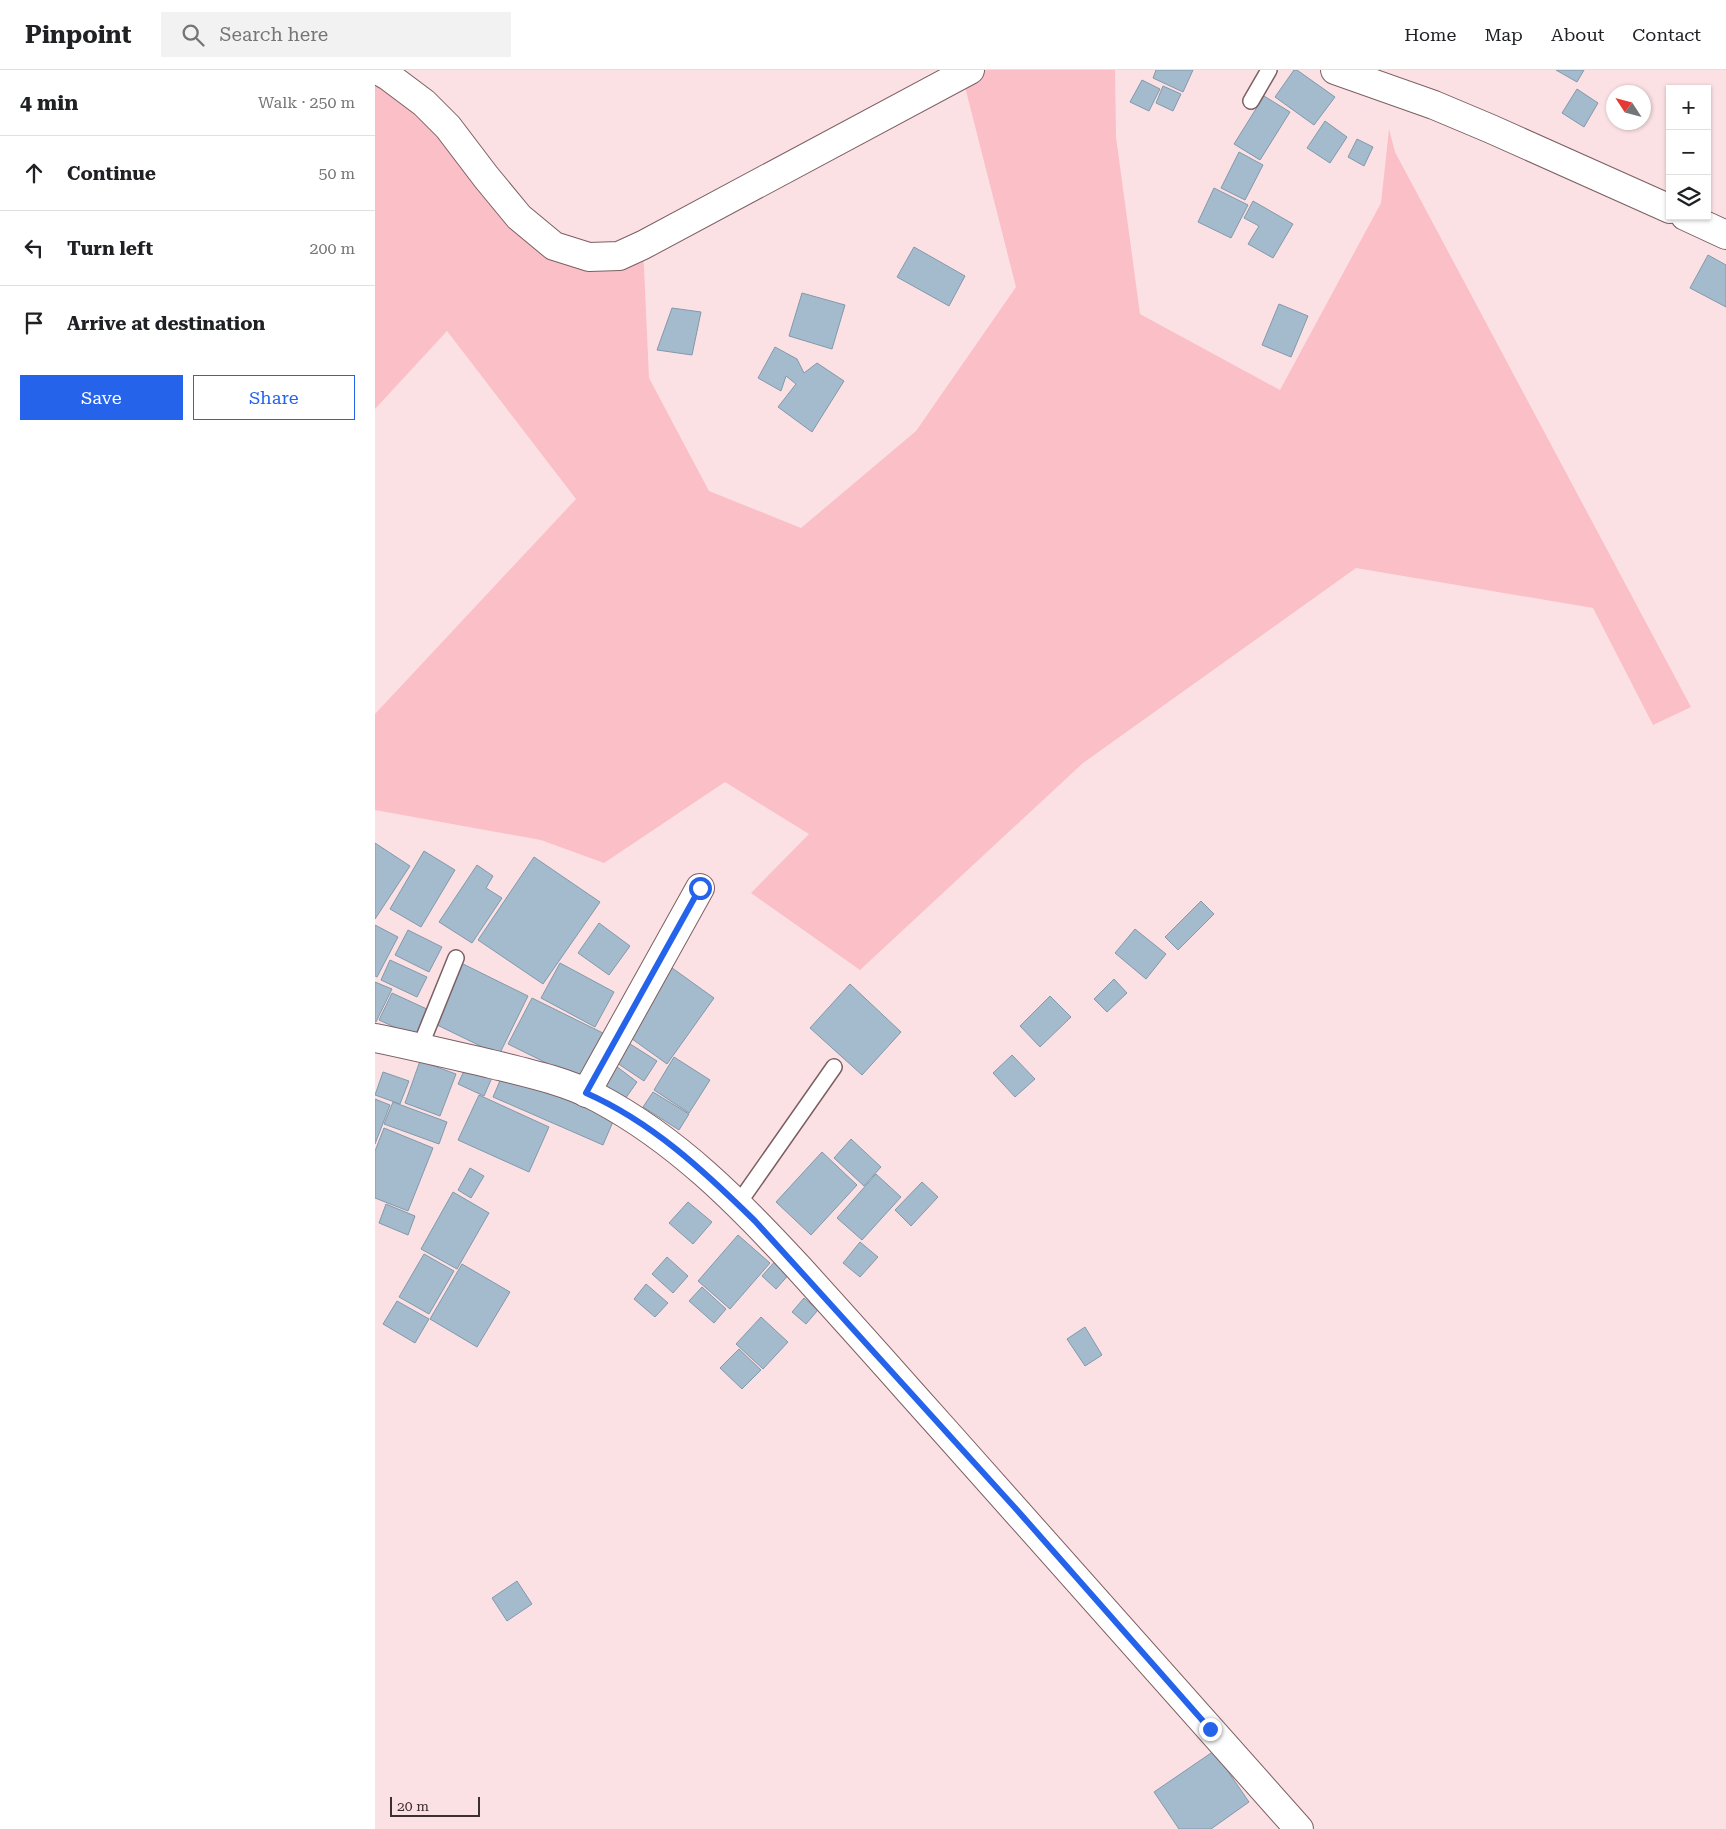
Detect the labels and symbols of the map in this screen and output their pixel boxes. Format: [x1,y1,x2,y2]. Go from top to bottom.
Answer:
north arrow [1606,85,1651,130]
route start [689,877,712,900]
route end [1199,1718,1222,1741]
scale bar [390,1794,480,1817]

